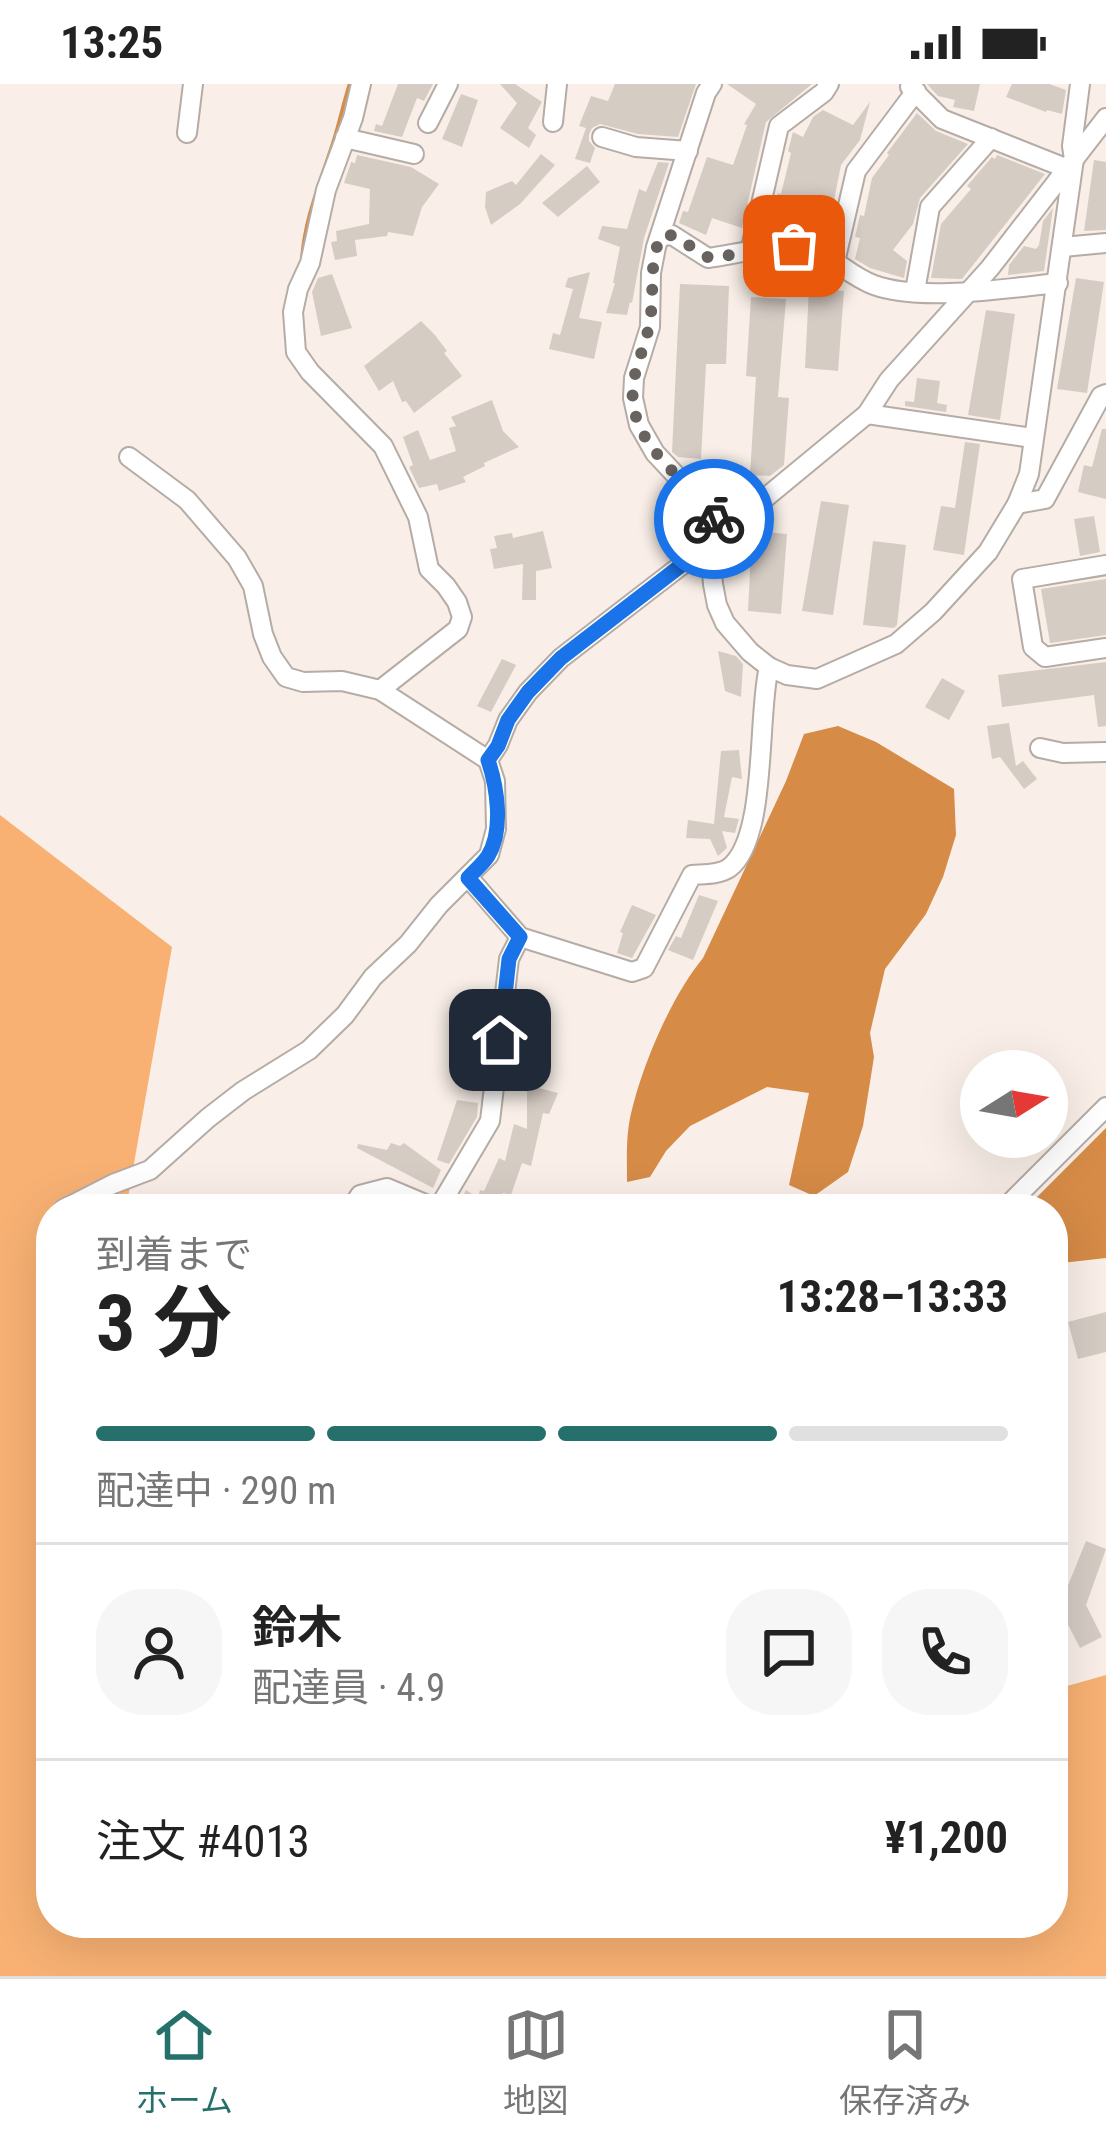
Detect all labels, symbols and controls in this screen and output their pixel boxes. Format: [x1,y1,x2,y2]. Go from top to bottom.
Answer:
text: 13:25 [60,16,163,69]
pin [743,195,845,297]
icon: bag [761,213,827,279]
courier [654,459,774,579]
icon: bike [681,486,747,552]
pin [449,989,551,1091]
icon: home [467,1007,533,1073]
north arrow [960,1050,1068,1158]
map controls [960,1050,1068,1158]
text: 到着まで [96,1232,252,1278]
text: 13:28–13:33 [777,1270,1008,1323]
text: 3 分 [96,1278,231,1369]
text: 配達中 · 290 m [96,1468,336,1514]
button: person [96,1589,222,1715]
button: chat [726,1589,852,1715]
button: phone [882,1589,1008,1715]
text: 鈴木 [252,1601,342,1654]
text: 配達員 · 4.9 [252,1665,445,1711]
text: ¥1,200 [885,1811,1008,1864]
text: 注文 #4013 [96,1815,310,1868]
tab: ホーム [135,2002,233,2122]
tab: 地図 [503,2002,569,2122]
tab: 保存済み [839,2002,971,2122]

